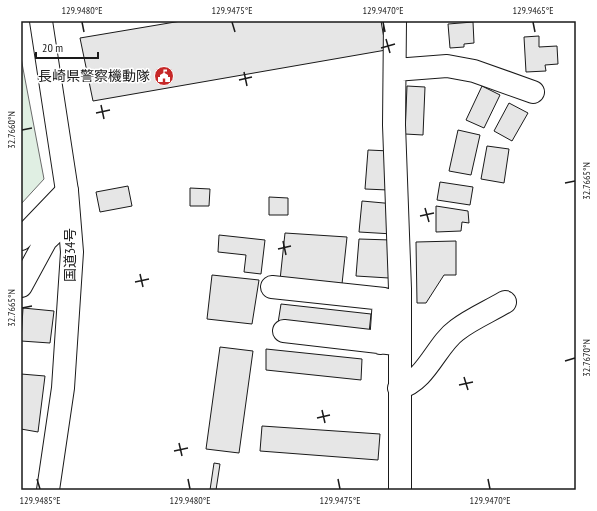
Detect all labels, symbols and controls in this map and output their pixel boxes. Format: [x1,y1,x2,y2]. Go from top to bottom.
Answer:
text: 129.9480°E [62,4,103,17]
text: 129.9475°E [212,4,253,17]
text: 129.9470°E [363,4,404,17]
text: 129.9465°E [513,4,554,17]
scale bar [36,34,98,60]
text: 20 m [42,40,63,55]
public building icon: 長崎県警察機動隊 [153,65,175,87]
place label: 長崎県警察機動隊 [38,67,150,85]
text: 32.7660°N [5,111,18,149]
text: 32.7665°N [580,162,593,200]
street label: 国道34号 [61,228,79,282]
text: 32.7665°N [5,289,18,327]
text: 32.7670°N [580,339,593,377]
text: 129.9485°E [20,494,61,507]
text: 129.9480°E [170,494,211,507]
text: 129.9475°E [320,494,361,507]
text: 129.9470°E [470,494,511,507]

